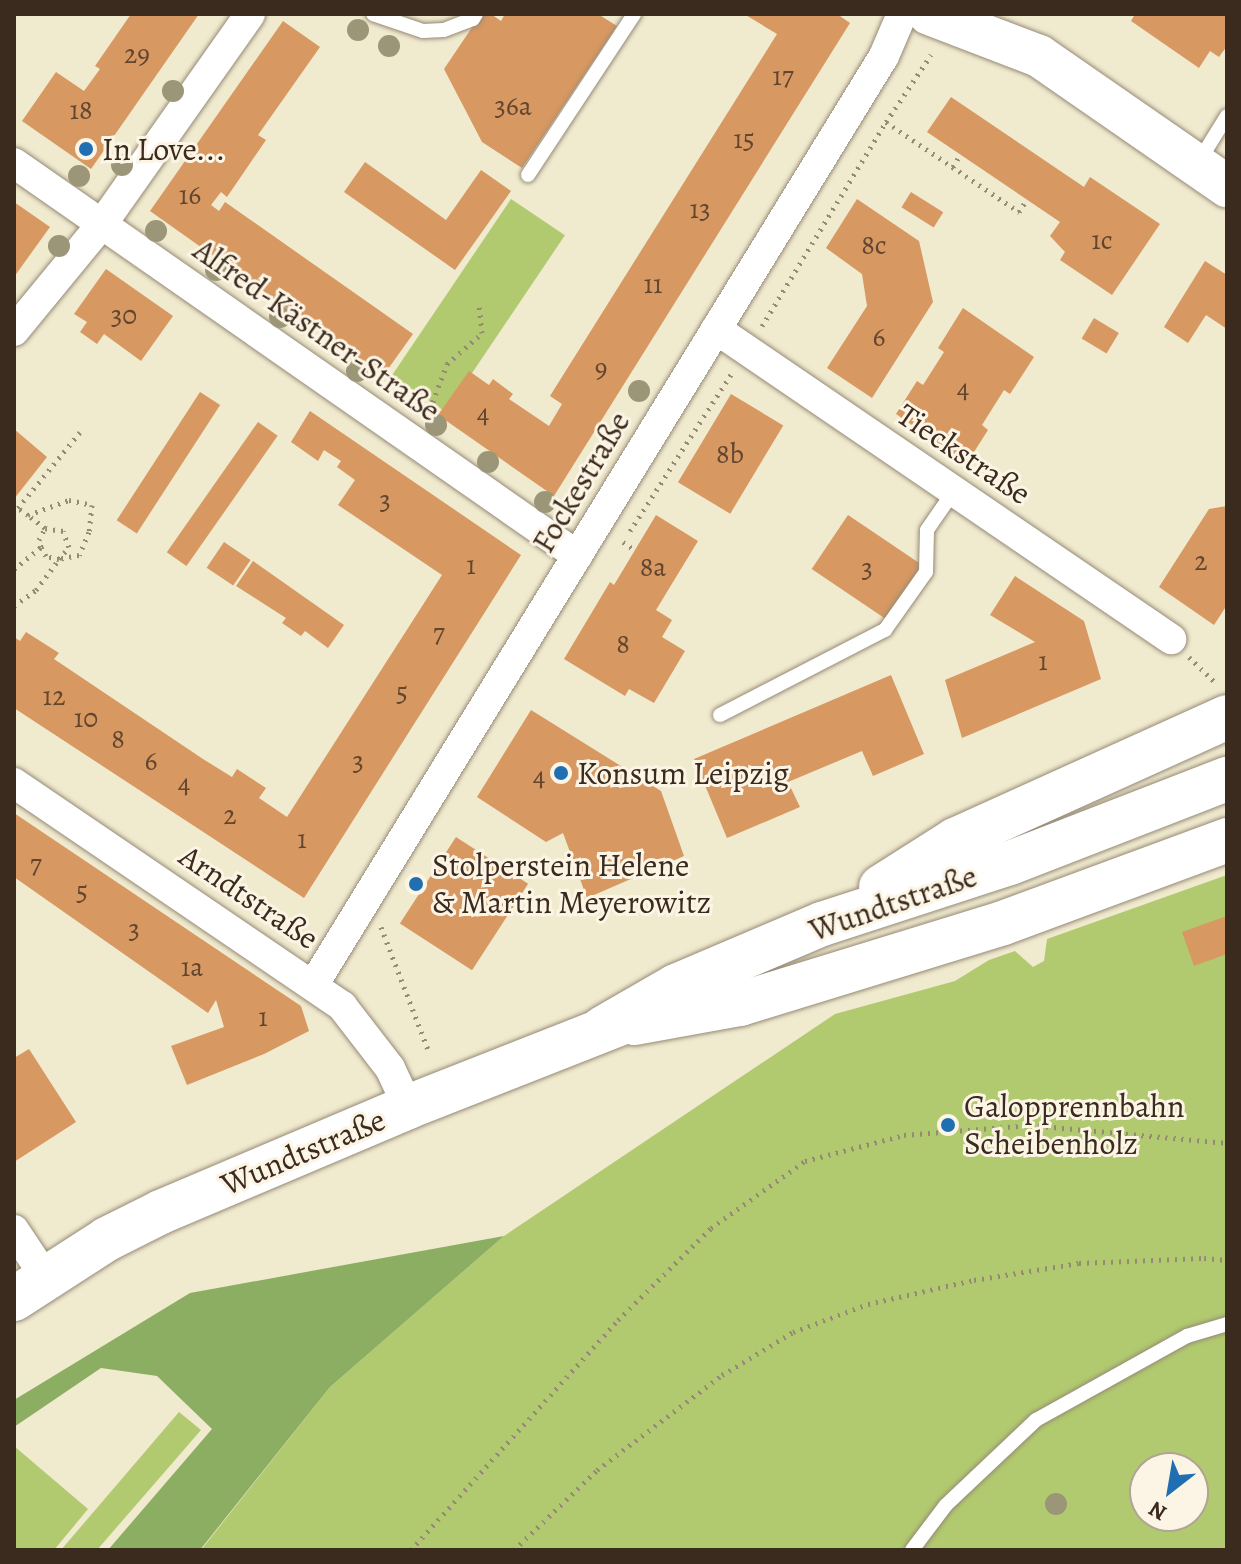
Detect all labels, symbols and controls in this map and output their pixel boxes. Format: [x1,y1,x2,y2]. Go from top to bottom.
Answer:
house number: 29 [124,37,150,71]
house number: 17 [772,59,794,93]
house number: 36a [494,89,532,123]
house number: 18 [69,93,93,127]
house number: 15 [733,122,755,156]
place label: In Love... [102,130,225,168]
marker: In Love... [77,140,95,158]
house number: 16 [179,178,201,212]
house number: 13 [689,192,711,226]
house number: 1c [1091,223,1113,257]
house number: 8c [861,228,887,262]
street label: Alfred-Kästner-Straße [186,230,448,430]
house number: 11 [643,267,663,301]
house number: 30 [111,298,137,332]
house number: 6 [873,320,885,354]
house number: 9 [595,351,607,385]
house number: 4 [957,371,969,405]
street label: Tieckstraße [890,395,1038,513]
house number: 4 [477,396,489,430]
street label: Fockestraße [524,405,638,559]
house number: 8b [716,437,744,471]
house number: 3 [379,483,391,517]
house number: 2 [1194,544,1208,578]
house number: 1 [466,548,476,582]
house number: 8a [640,550,666,584]
house number: 3 [861,551,873,585]
house number: 7 [433,616,445,650]
house number: 8 [616,627,630,661]
house number: 1 [1038,644,1048,678]
house number: 5 [396,675,408,709]
house number: 12 [43,679,65,713]
house number: 10 [74,701,98,735]
house number: 8 [111,722,125,756]
house number: 6 [145,744,157,778]
house number: 3 [352,744,364,778]
place label: Konsum Leipzig [577,754,789,792]
house number: 4 [533,759,545,793]
marker: Konsum Leipzig [552,764,570,782]
house number: 4 [178,766,190,800]
house number: 2 [223,798,237,832]
house number: 1 [297,822,307,856]
street label: Arndtstraße [172,837,326,957]
house number: 7 [30,847,42,881]
place label: Stolperstein Helene & Martin Meyerowitz [432,847,711,922]
street label: Wundtstraße [804,856,982,950]
house number: 5 [76,874,88,908]
marker: Stolperstein Helene & Martin Meyerowitz [407,875,425,893]
house number: 3 [128,912,140,946]
house number: 1a [181,950,203,984]
house number: 1 [258,1000,268,1034]
place label: Galopprennbahn Scheibenholz [964,1088,1185,1163]
street label: Wundtstraße [215,1100,391,1204]
marker: Galopprennbahn Scheibenholz [939,1116,957,1134]
north arrow [1129,1452,1209,1532]
text: N [1143,1494,1172,1528]

